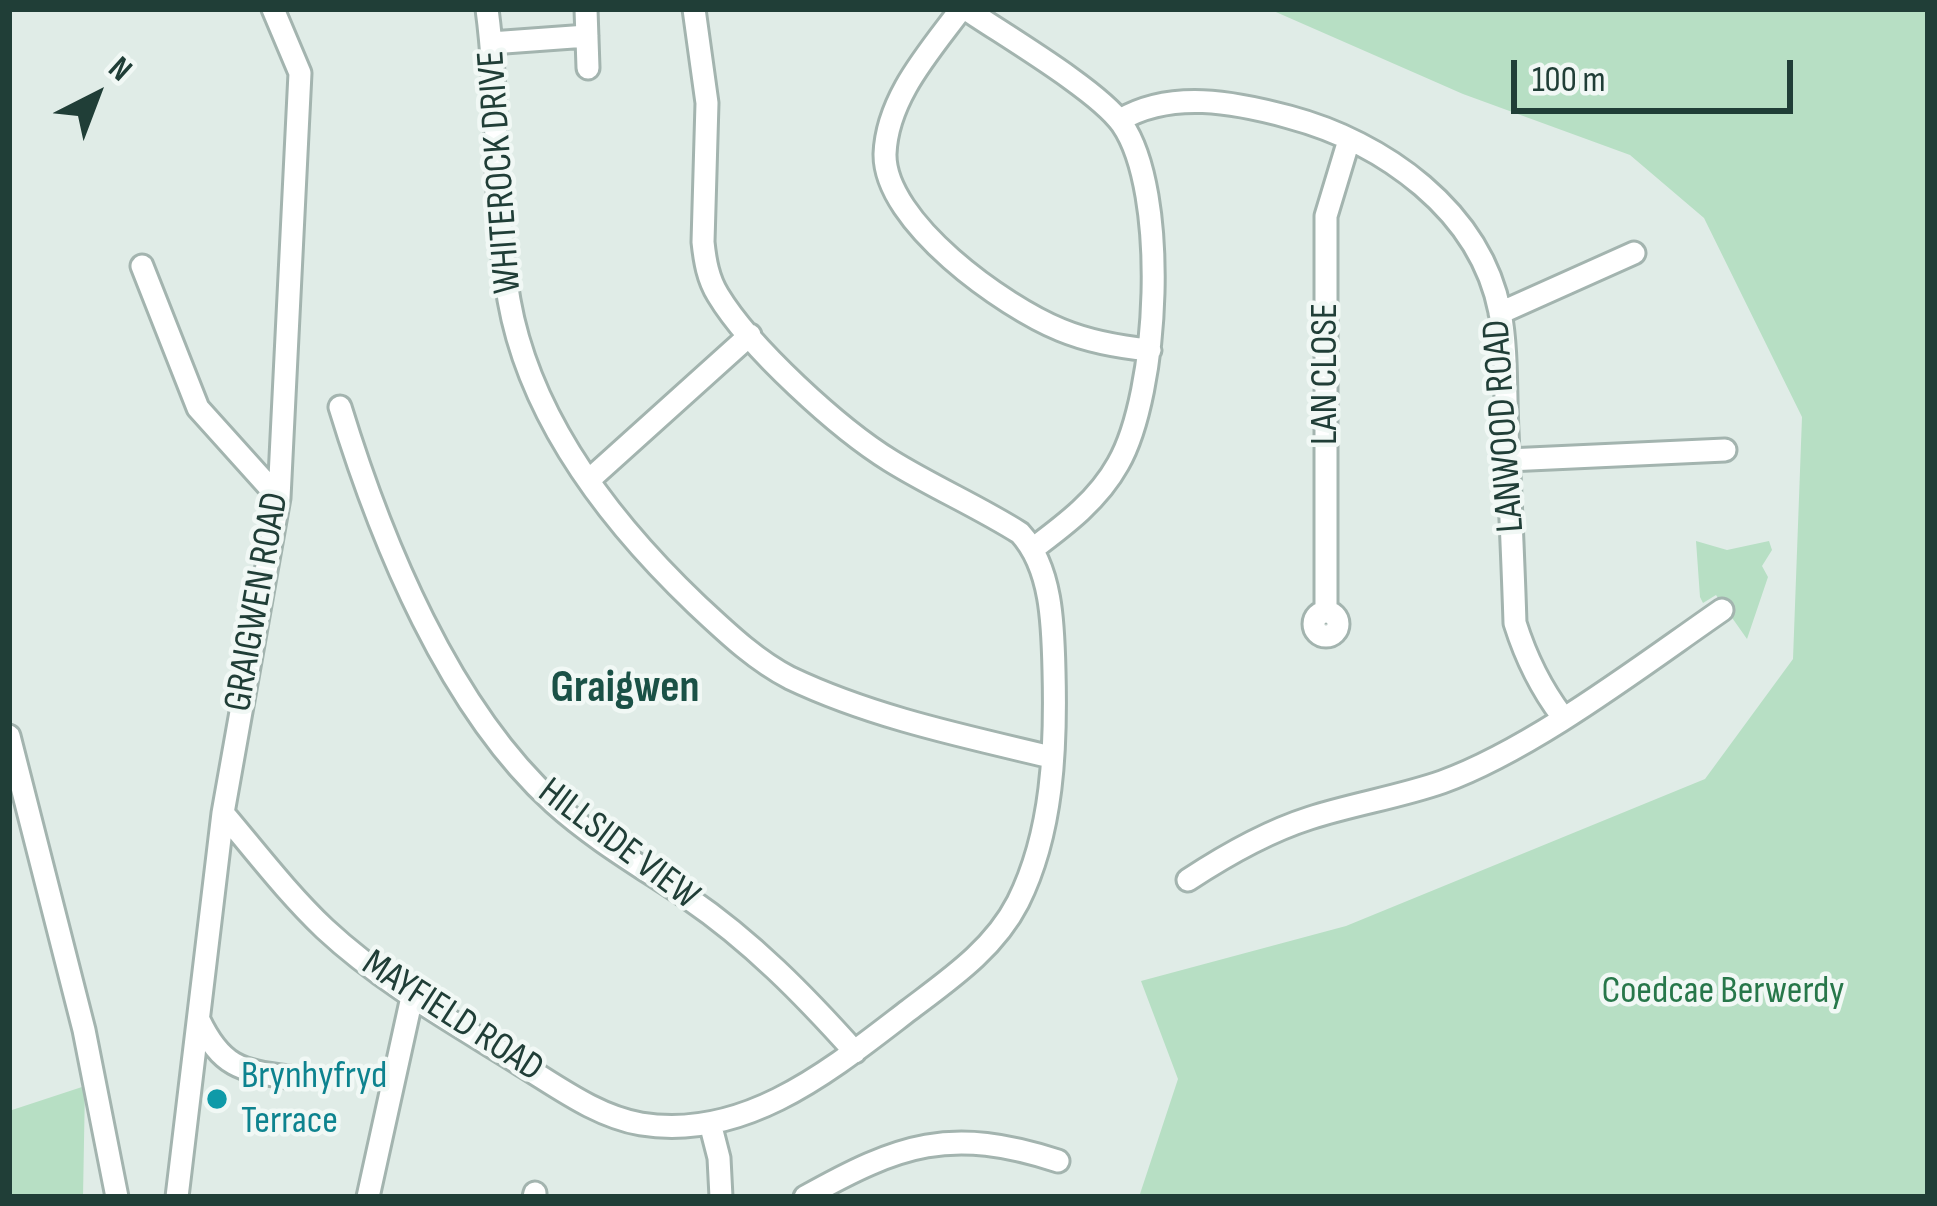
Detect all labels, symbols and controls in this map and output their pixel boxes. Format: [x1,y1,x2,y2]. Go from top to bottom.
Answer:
north arrow [36,36,156,156]
scale bar [1517,36,1799,110]
text: N [100,48,140,90]
street label: WHITEROCK DRIVE [469,49,533,295]
text: 100 m [1532,59,1606,102]
street label: LAN CLOSE [1303,303,1349,445]
street label: LANWOOD ROAD [1474,318,1536,534]
street label: GRAIGWEN ROAD [216,489,300,715]
district label: Graigwen [550,663,700,717]
street label: HILLSIDE VIEW [528,769,708,921]
street label: MAYFIELD ROAD [353,941,551,1093]
park label: Coedcae Berwerdy [1602,969,1844,1015]
place label: Brynhyfryd Terrace [241,1054,387,1145]
marker: Brynhyfryd Terrace [204,1086,230,1112]

